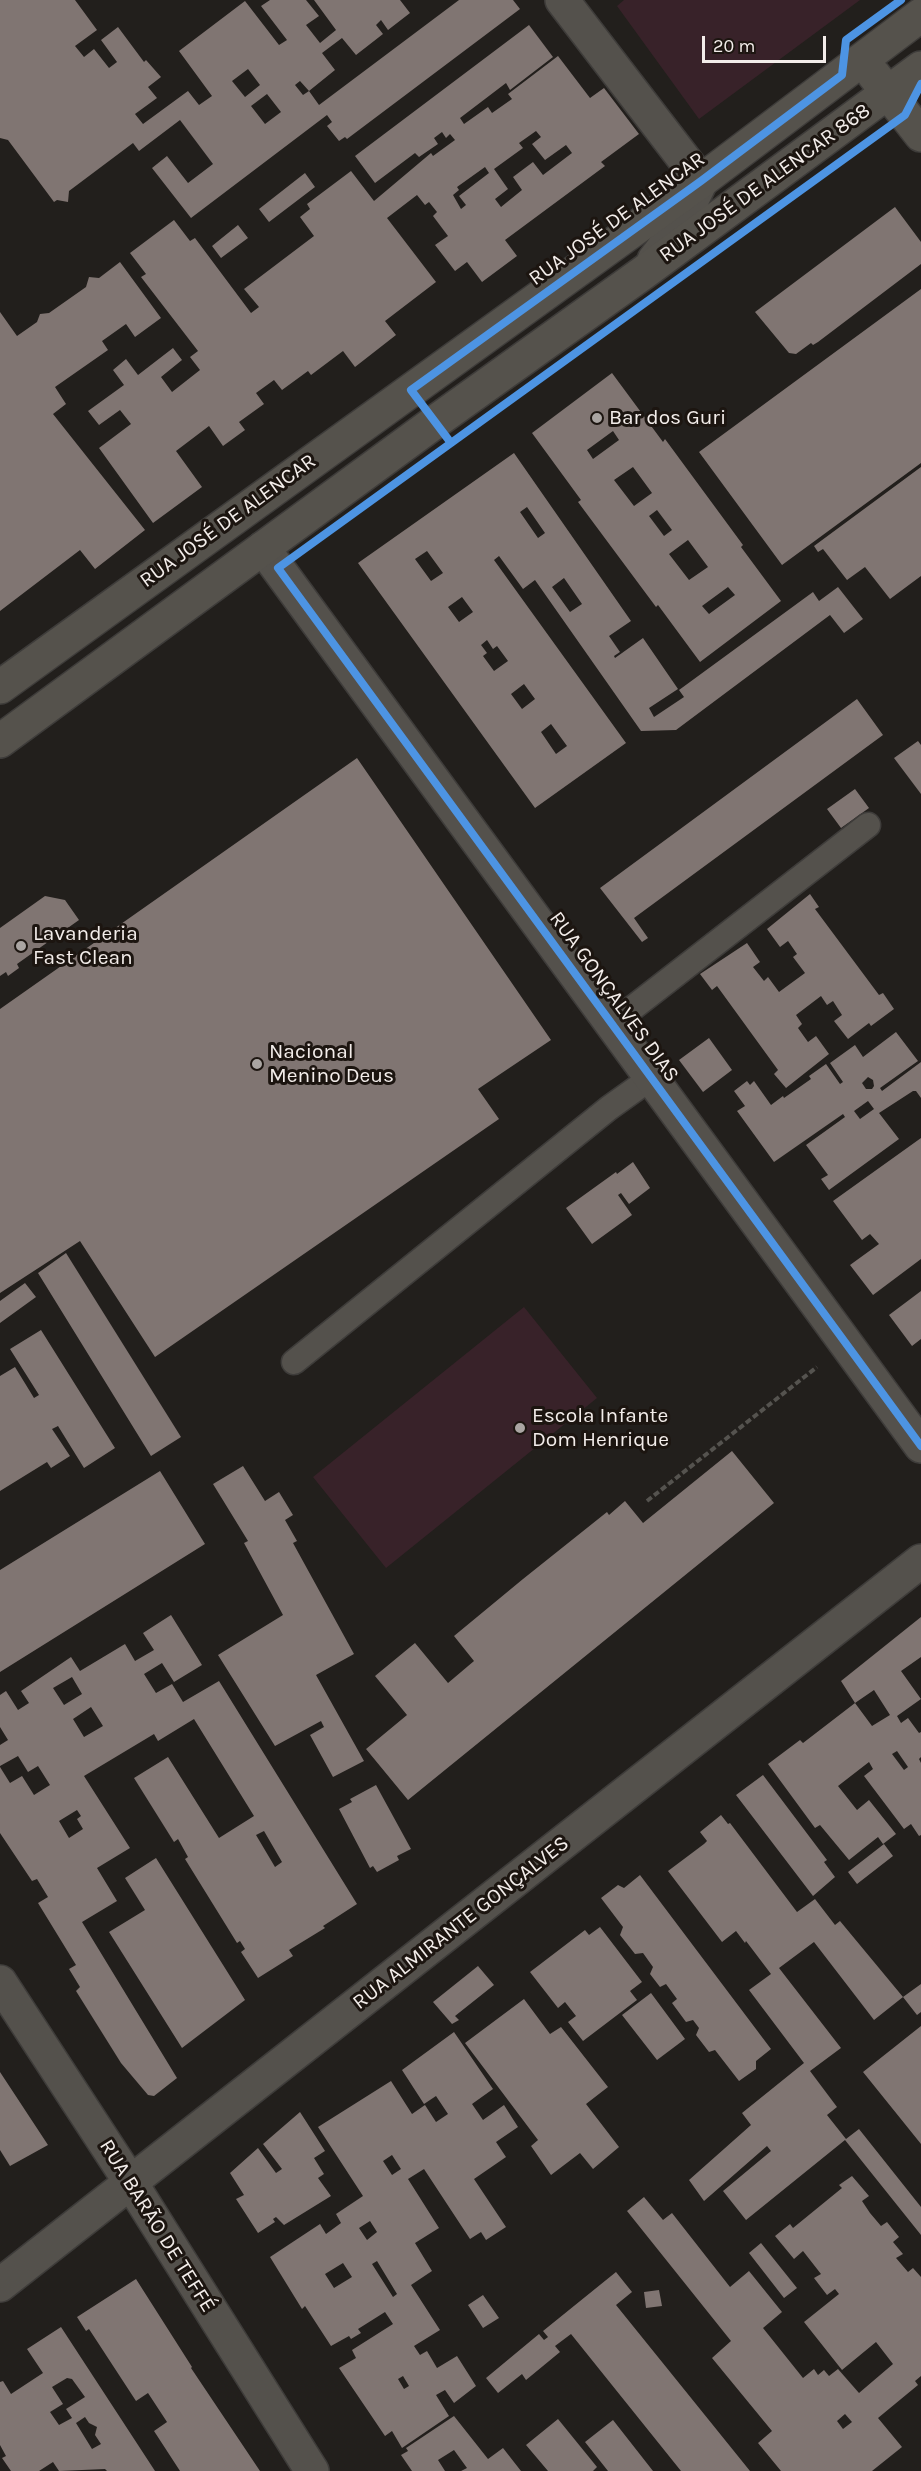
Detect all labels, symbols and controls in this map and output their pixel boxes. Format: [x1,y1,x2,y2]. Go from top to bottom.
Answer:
scale bar [705,24,830,62]
text: 20 m [713,35,755,57]
street label: RUA JOSÉ DE ALENCAR 868 [655,98,875,268]
street label: RUA JOSÉ DE ALENCAR [524,147,710,291]
place label: Bar dos Guri [609,405,726,431]
marker: Bar dos Guri [590,411,604,425]
street label: RUA JOSÉ DE ALENCAR [135,449,321,593]
street label: RUA GONÇALVES DIAS [544,907,684,1087]
place label: Lavanderia Fast Clean [33,921,138,971]
marker: Lavanderia Fast Clean [14,939,28,953]
place label: Nacional Menino Deus [269,1039,394,1089]
marker: Nacional Menino Deus [250,1057,264,1071]
place label: Escola Infante Dom Henrique [532,1403,669,1453]
marker: Escola Infante Dom Henrique [513,1421,527,1435]
street label: RUA ALMIRANTE GONÇALVES [348,1831,574,2015]
street label: RUA BARÃO DE TEFFÉ [94,2135,220,2317]

